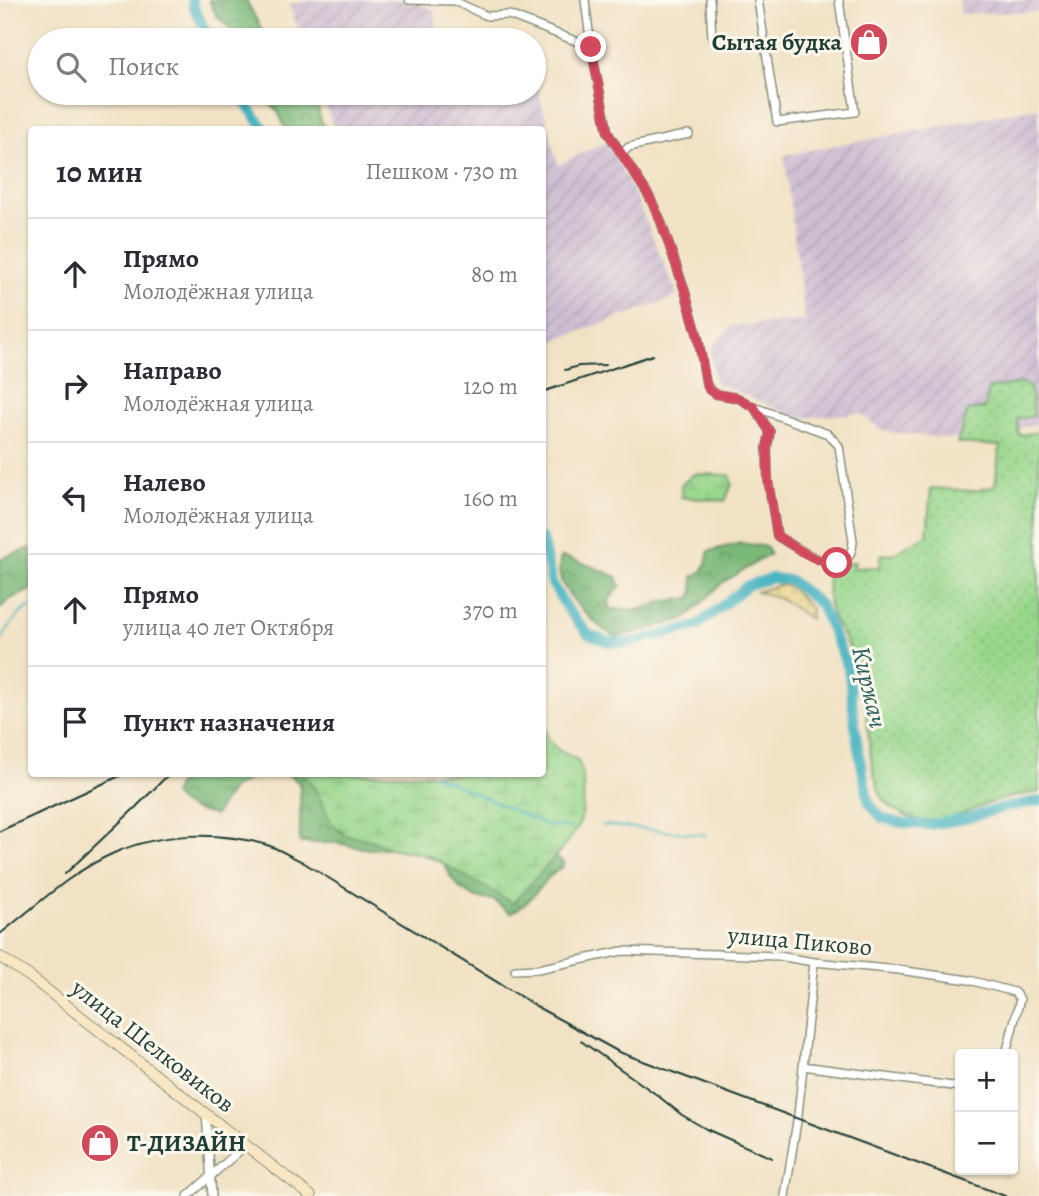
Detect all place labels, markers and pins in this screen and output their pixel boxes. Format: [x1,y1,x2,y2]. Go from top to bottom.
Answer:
shop icon: Сытая будка [848,21,890,63]
place label: Сытая будка [712,26,843,58]
shop icon: Т-ДИЗАЙН [79,1122,121,1164]
place label: Т-ДИЗАЙН [127,1127,246,1159]

